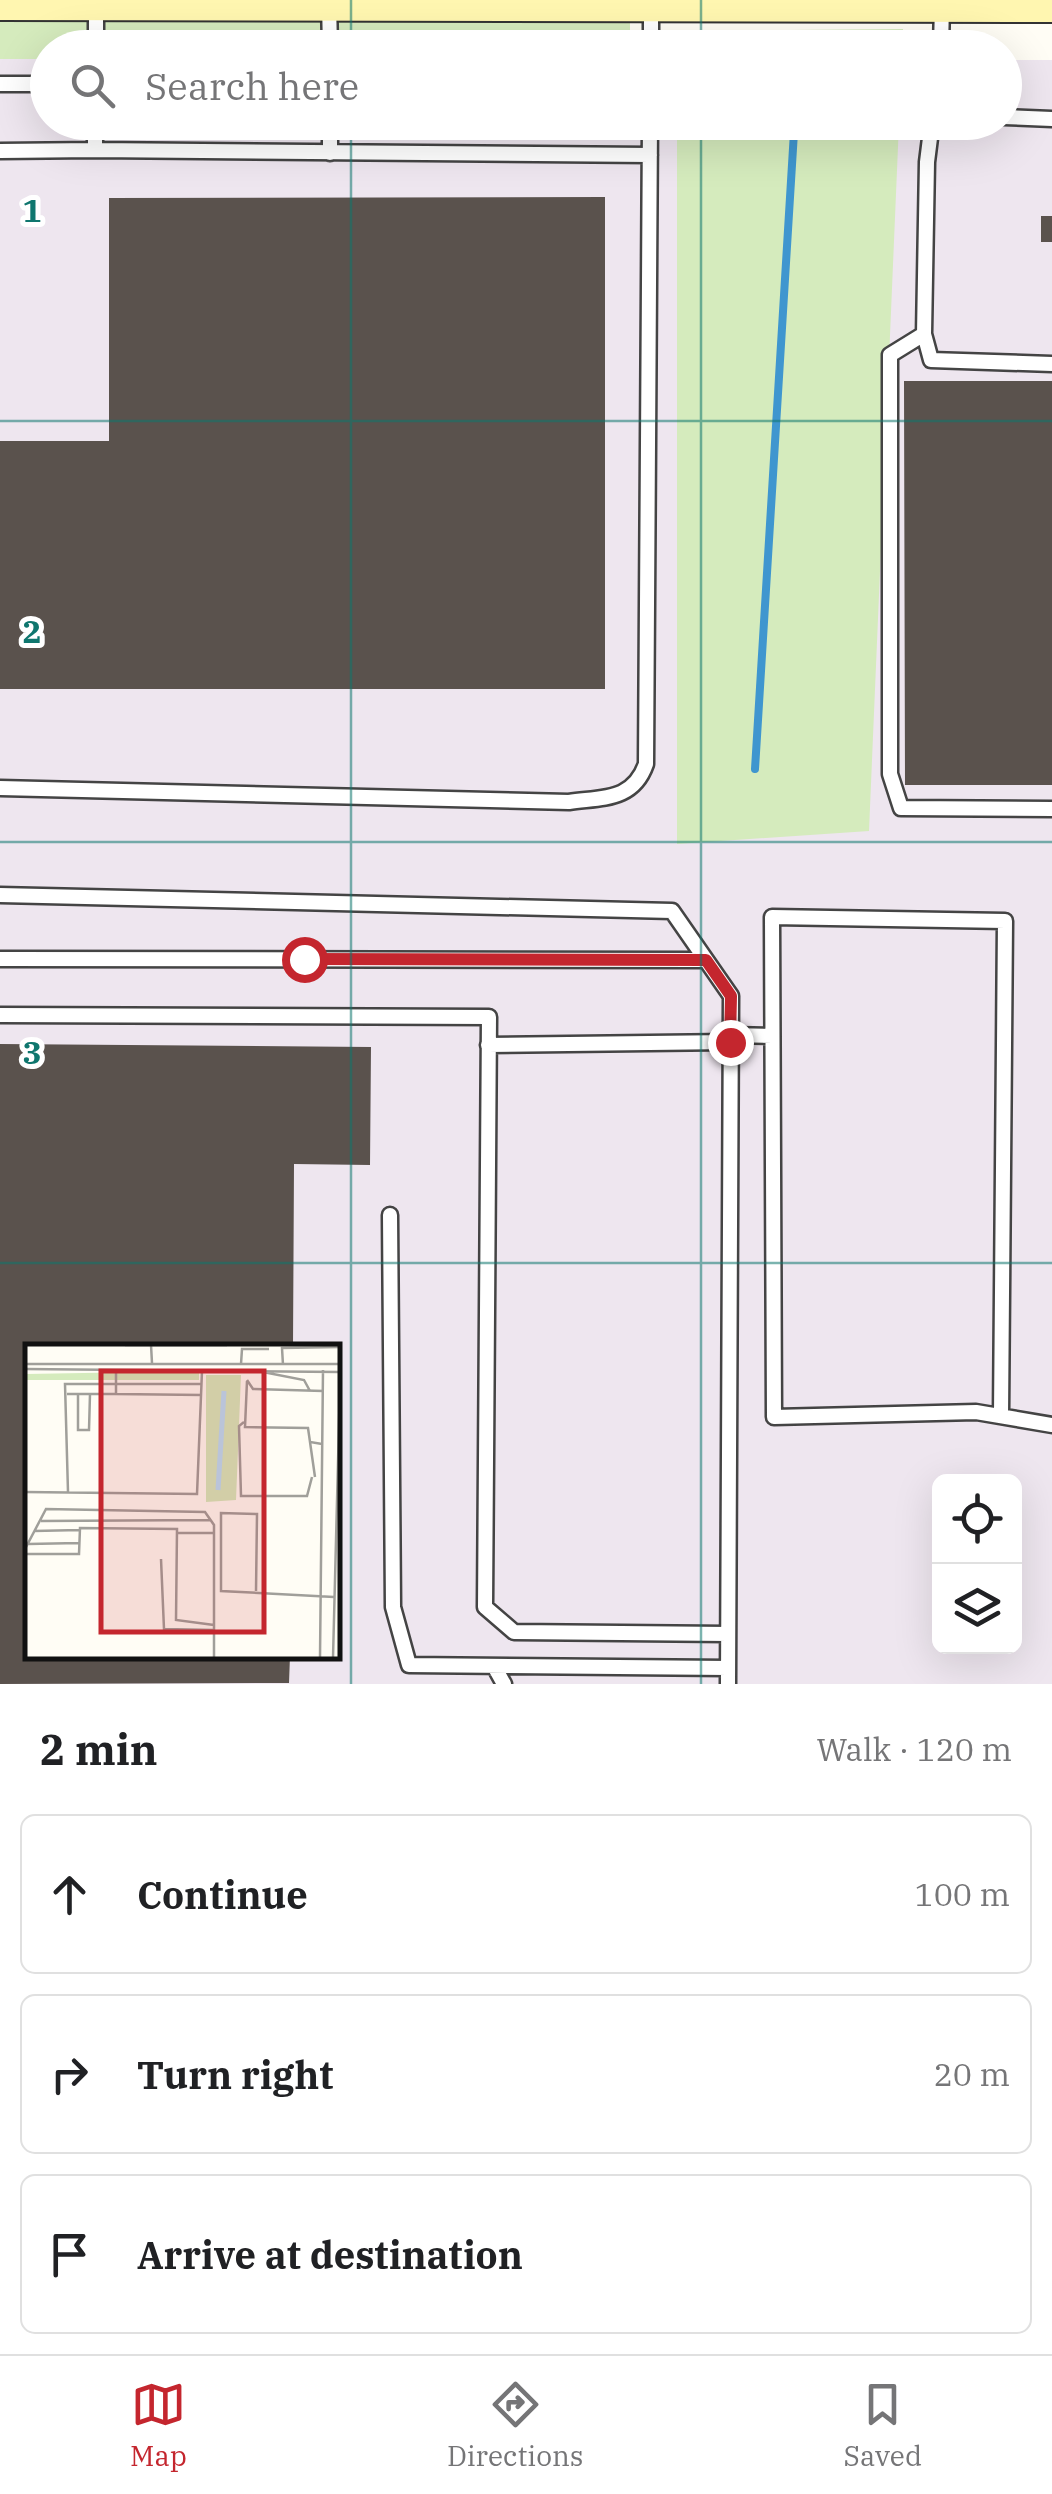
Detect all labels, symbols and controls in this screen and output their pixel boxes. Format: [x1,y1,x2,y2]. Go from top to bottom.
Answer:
search box [30,30,1022,140]
icon: search [65,58,120,113]
text: Search here [145,61,359,110]
text: 1 [22,189,42,231]
text: 2 [22,610,42,652]
route start [282,937,328,983]
route end [708,1020,754,1066]
text: 3 [22,1031,42,1073]
inset map [25,1344,340,1659]
map controls [932,1474,1022,1654]
button: locate [932,1474,1022,1564]
button: layers [932,1564,1022,1654]
text: 2 min [40,1722,158,1777]
text: Walk · 120 m [816,1728,1012,1770]
icon: ahead [42,1867,97,1922]
text: Continue [137,1870,308,1919]
text: 100 m [914,1873,1010,1915]
icon: right [42,2047,97,2102]
text: Turn right [137,2050,333,2099]
text: 20 m [934,2053,1010,2095]
icon: arrive [42,2227,97,2282]
text: Arrive at destination [137,2230,523,2279]
tab: Map [130,2377,187,2474]
tab: Directions [447,2377,584,2474]
tab: Saved [844,2377,922,2474]

